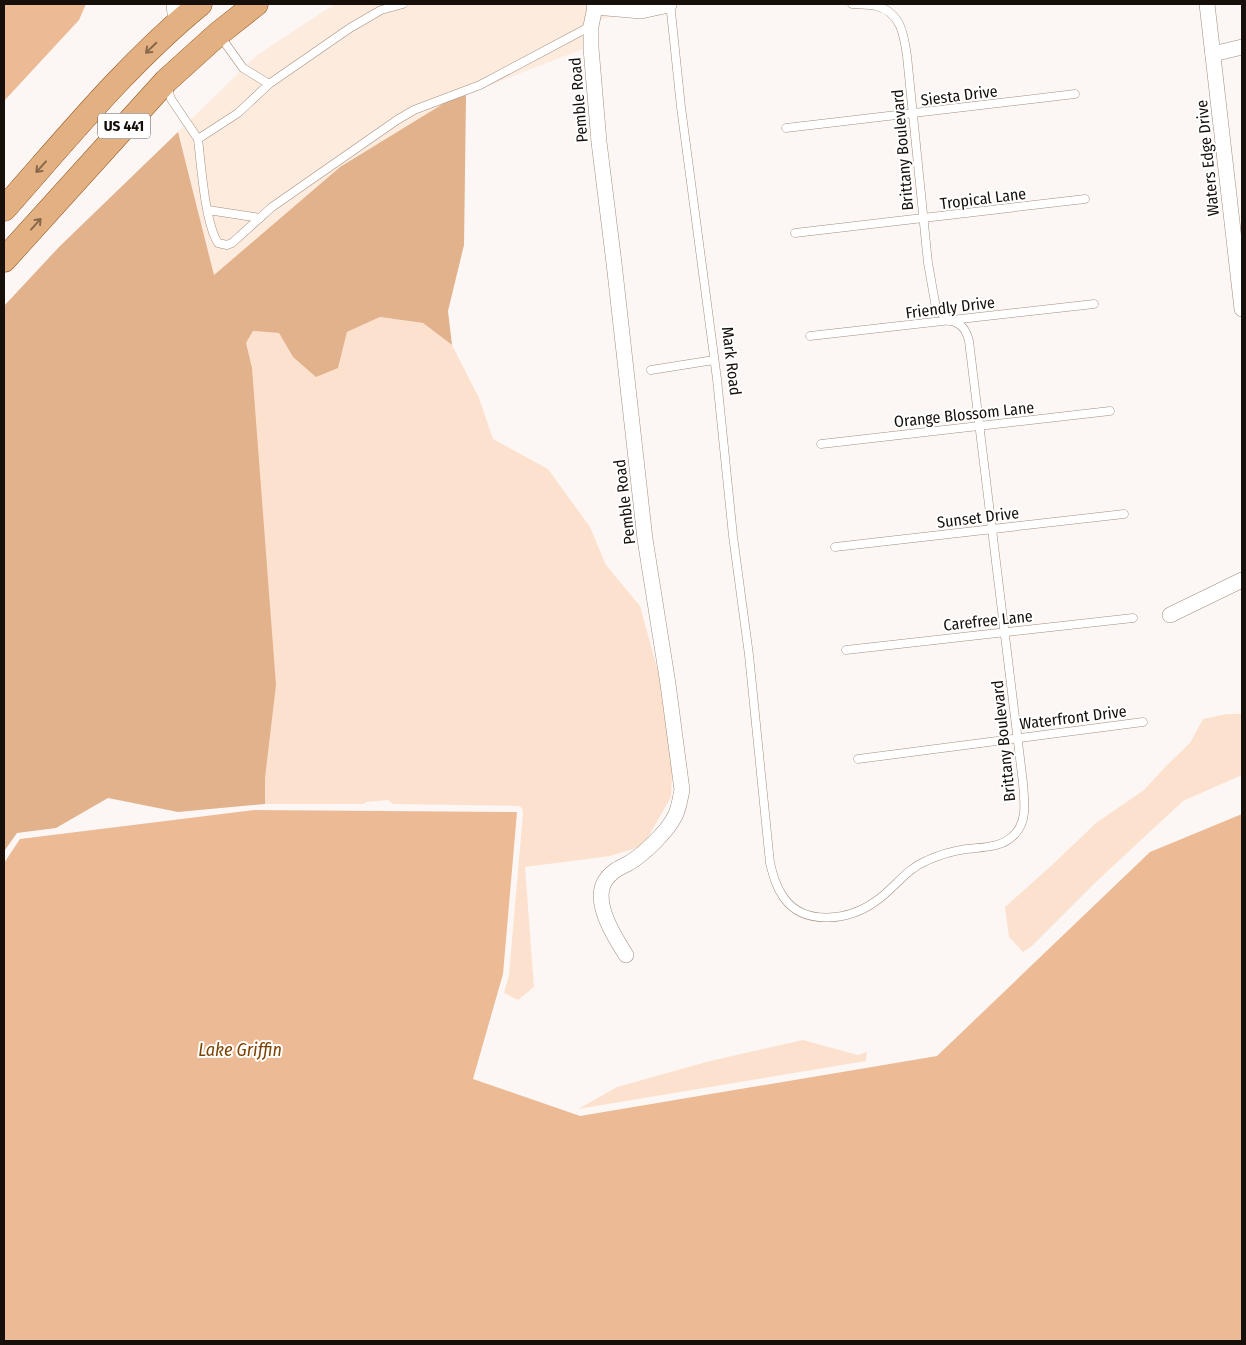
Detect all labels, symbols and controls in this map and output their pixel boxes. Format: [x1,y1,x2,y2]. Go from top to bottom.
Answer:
one-way arrow [145,42,157,54]
street label: Pemble Road [565,56,592,143]
street label: Siesta Drive [920,81,999,110]
street label: Brittany Boulevard [888,88,917,211]
street label: Waters Edge Drive [1192,99,1223,217]
road number: US 441 [98,114,150,138]
one-way arrow [35,161,47,174]
street label: Tropical Lane [939,184,1027,213]
one-way arrow [30,217,42,230]
street label: Friendly Drive [904,293,996,322]
street label: Mark Road [718,326,745,397]
street label: Orange Blossom Lane [893,398,1035,431]
street label: Pemble Road [610,458,639,546]
street label: Sunset Drive [936,503,1020,532]
street label: Carefree Lane [943,606,1034,635]
street label: Brittany Boulevard [988,679,1019,802]
street label: Waterfront Drive [1019,702,1128,733]
water label: Lake Griffin [198,1039,282,1061]

